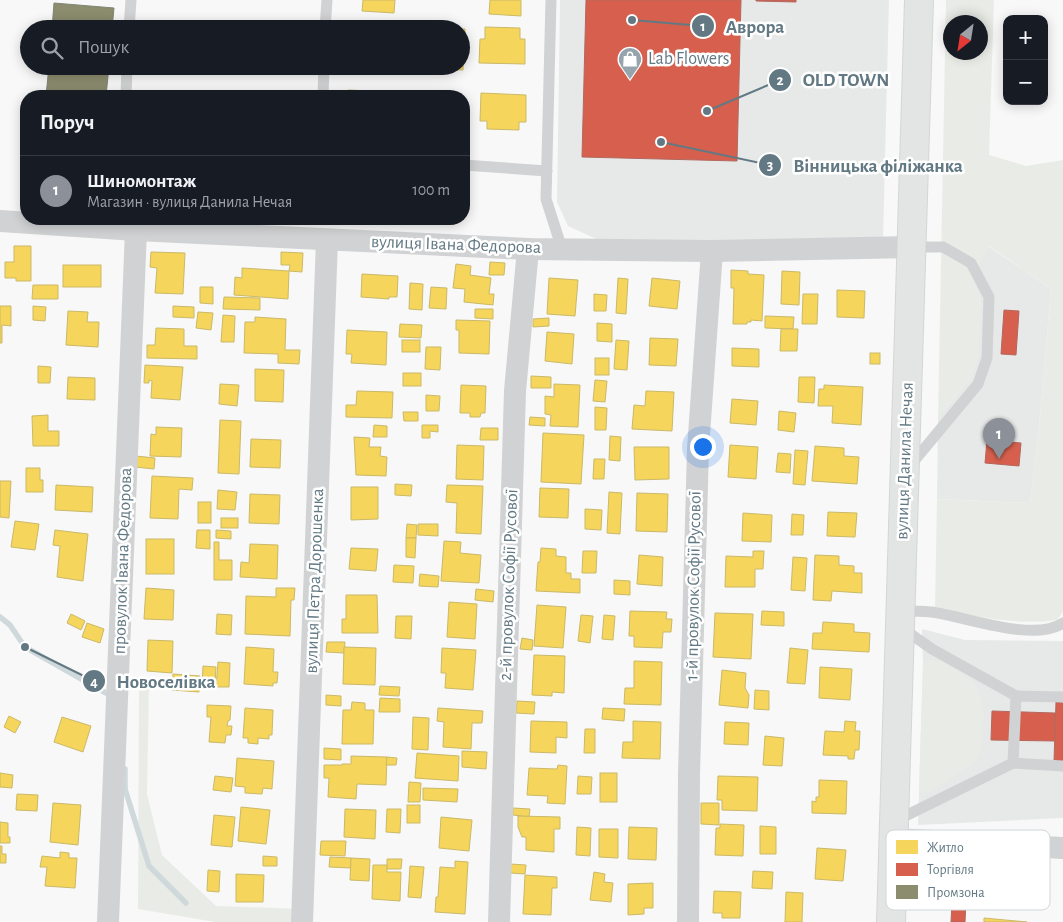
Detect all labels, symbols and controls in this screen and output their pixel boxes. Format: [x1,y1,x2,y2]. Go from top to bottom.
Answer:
callout: Аврора [691,9,795,43]
north arrow [943,15,988,60]
map controls [1003,15,1048,105]
button: + [1003,15,1048,60]
text: Аврора [726,18,784,37]
text: 1 [700,19,706,34]
search box [20,20,470,75]
icon: search [38,34,66,62]
text: Пошук [78,38,129,57]
shop icon: Lab Flowers [617,46,643,80]
place label: Lab Flowers [648,50,730,68]
button: − [1003,60,1048,105]
callout: OLD TOWN [767,63,899,97]
text: OLD TOWN [803,71,889,90]
text: 2 [776,73,784,88]
text: Поруч [40,112,94,133]
callout: Вінницька філіжанка [758,148,972,182]
text: Вінницька філіжанка [793,157,963,176]
text: 3 [767,158,773,173]
text: Шиномонтаж [87,172,196,191]
text: 1 [53,182,59,198]
text: 100 m [412,182,450,198]
text: Магазин · вулиця Данила Нечая [87,194,292,210]
street label: вулиця Івана Федорова [371,233,541,257]
street label: вулиця Данила Нечая [893,382,917,540]
pin: 1 [983,418,1015,459]
your location [690,434,716,460]
street label: провулок Івана Федорова [111,467,135,655]
street label: вулиця Петра Дорошенка [303,488,327,674]
street label: 2-й провулок Софії Русової [497,489,521,681]
street label: 1-й провулок Софії Русової [683,491,705,681]
callout: Новоселівка [81,664,225,698]
text: Новоселівка [117,673,215,692]
text: 4 [90,675,98,690]
legend [886,830,1050,910]
text: Житло [927,841,964,855]
text: Торгівля [927,863,974,877]
text: Промзона [927,886,985,900]

